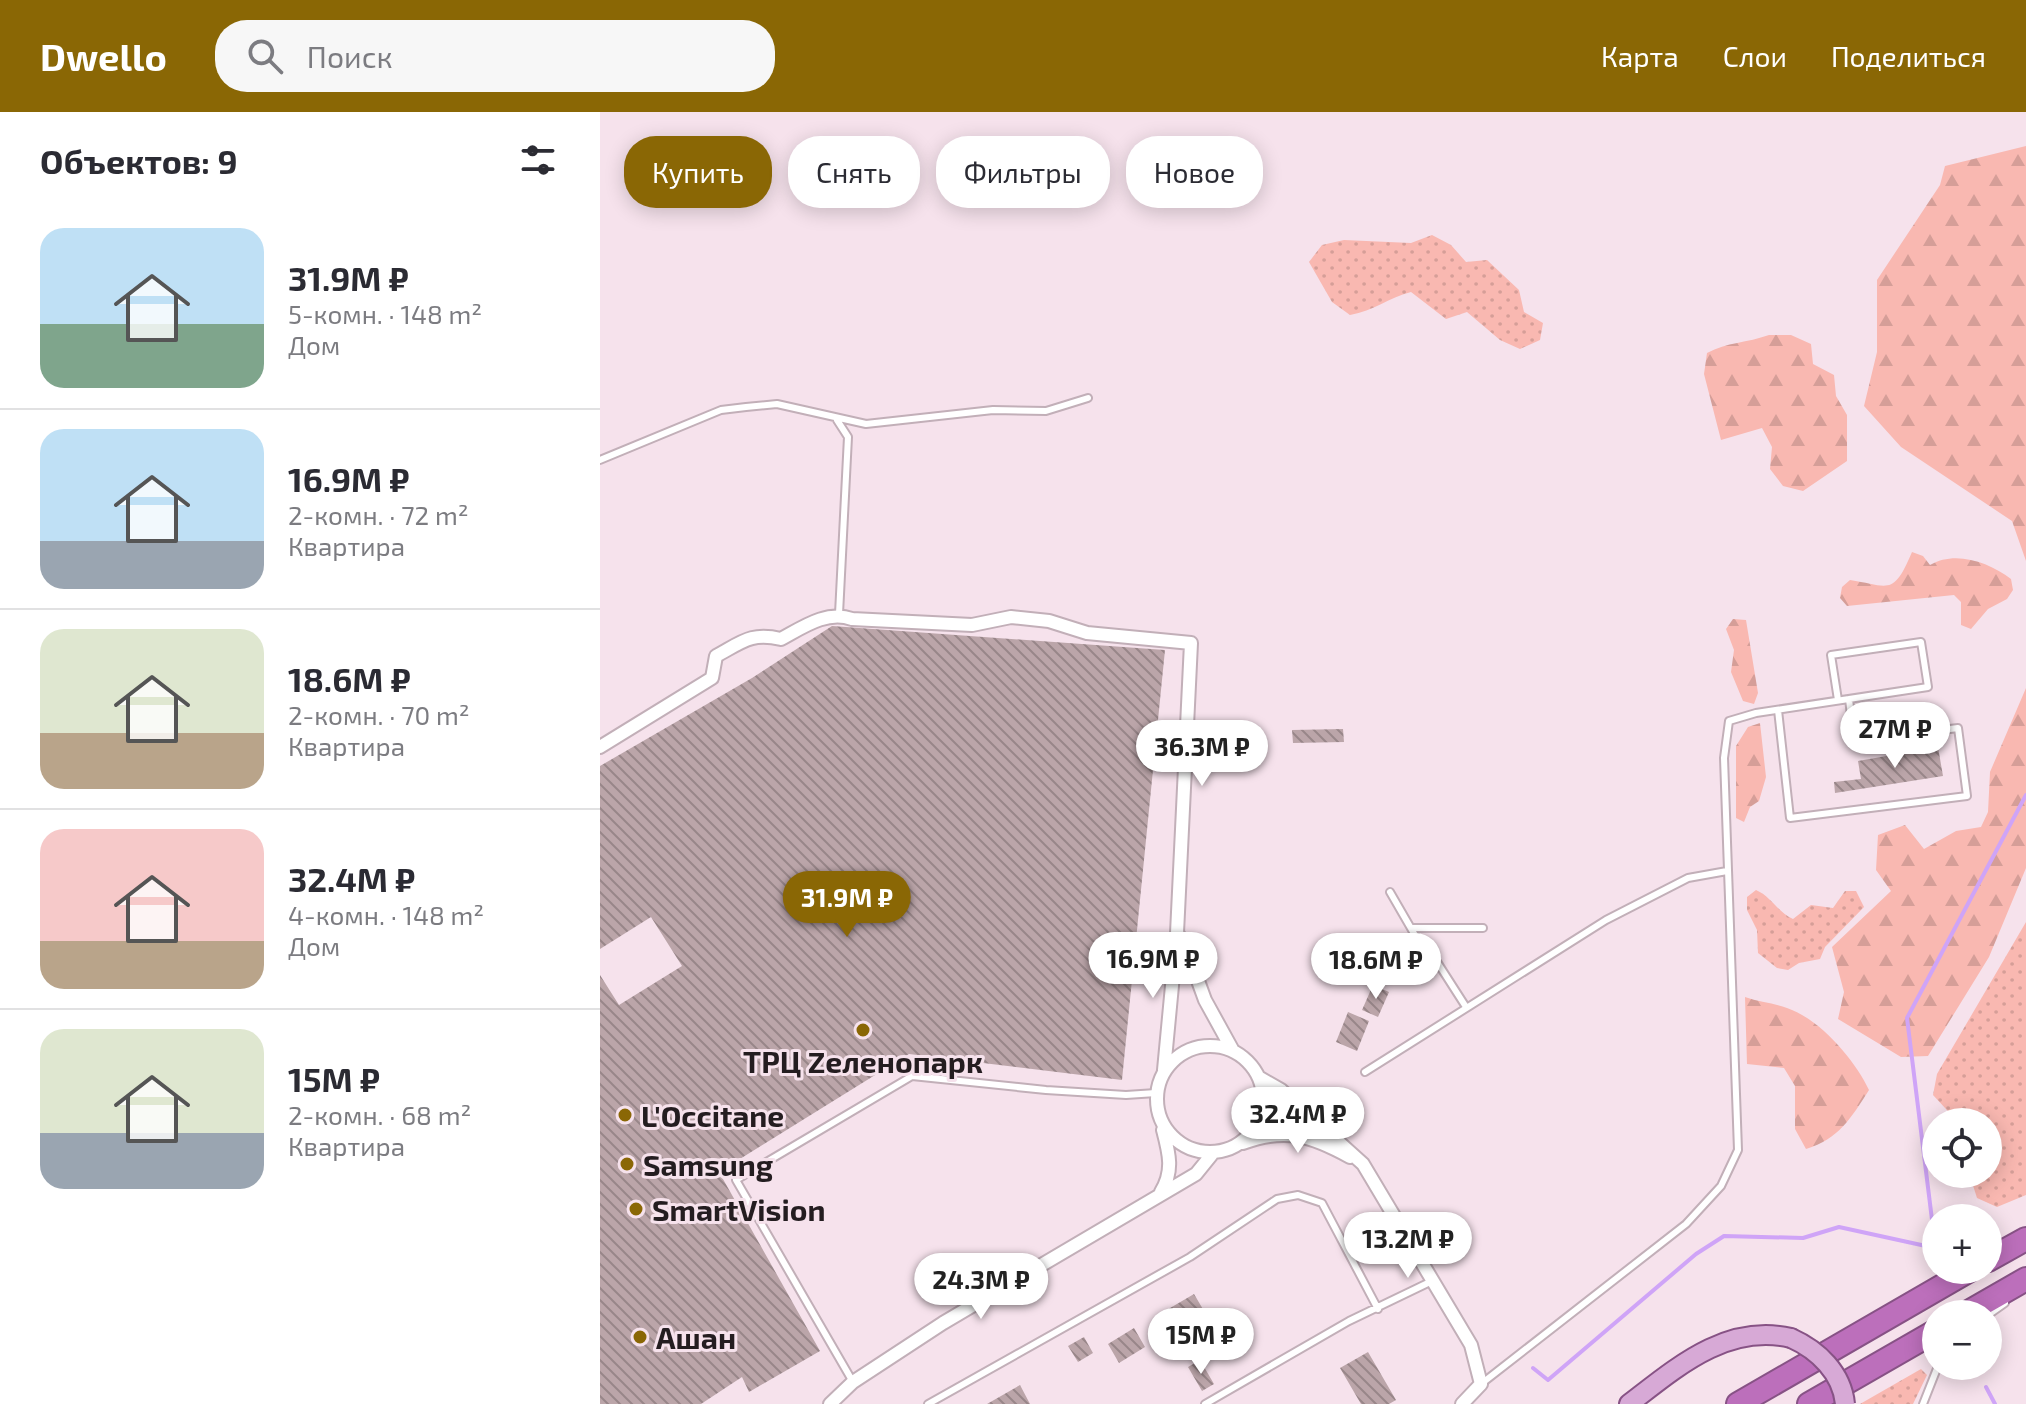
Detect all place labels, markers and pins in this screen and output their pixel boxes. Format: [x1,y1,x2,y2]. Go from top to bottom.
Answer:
pin: 27M ₽ [1839,702,1951,770]
pin: 36.3M ₽ [1128,720,1276,788]
pin: 31.9M ₽ [773,871,921,939]
pin: 16.9M ₽ [1079,932,1227,1000]
pin: 18.6M ₽ [1302,933,1450,1001]
marker: ТРЦ Zеленопарк [854,1021,872,1039]
place label: ТРЦ Zеленопарк [743,1043,983,1079]
pin: 32.4M ₽ [1224,1087,1372,1155]
place label: L'Occitane [641,1097,784,1133]
marker: L'Occitane [616,1106,634,1124]
place label: Samsung [643,1146,774,1182]
marker: Samsung [618,1155,636,1173]
place label: SmartVision [652,1191,826,1227]
marker: SmartVision [627,1200,645,1218]
pin: 13.2M ₽ [1334,1212,1482,1280]
pin: 24.3M ₽ [907,1253,1055,1321]
pin: 15M ₽ [1145,1308,1257,1376]
place label: Ашан [656,1319,736,1355]
marker: Ашан [631,1328,649,1346]

